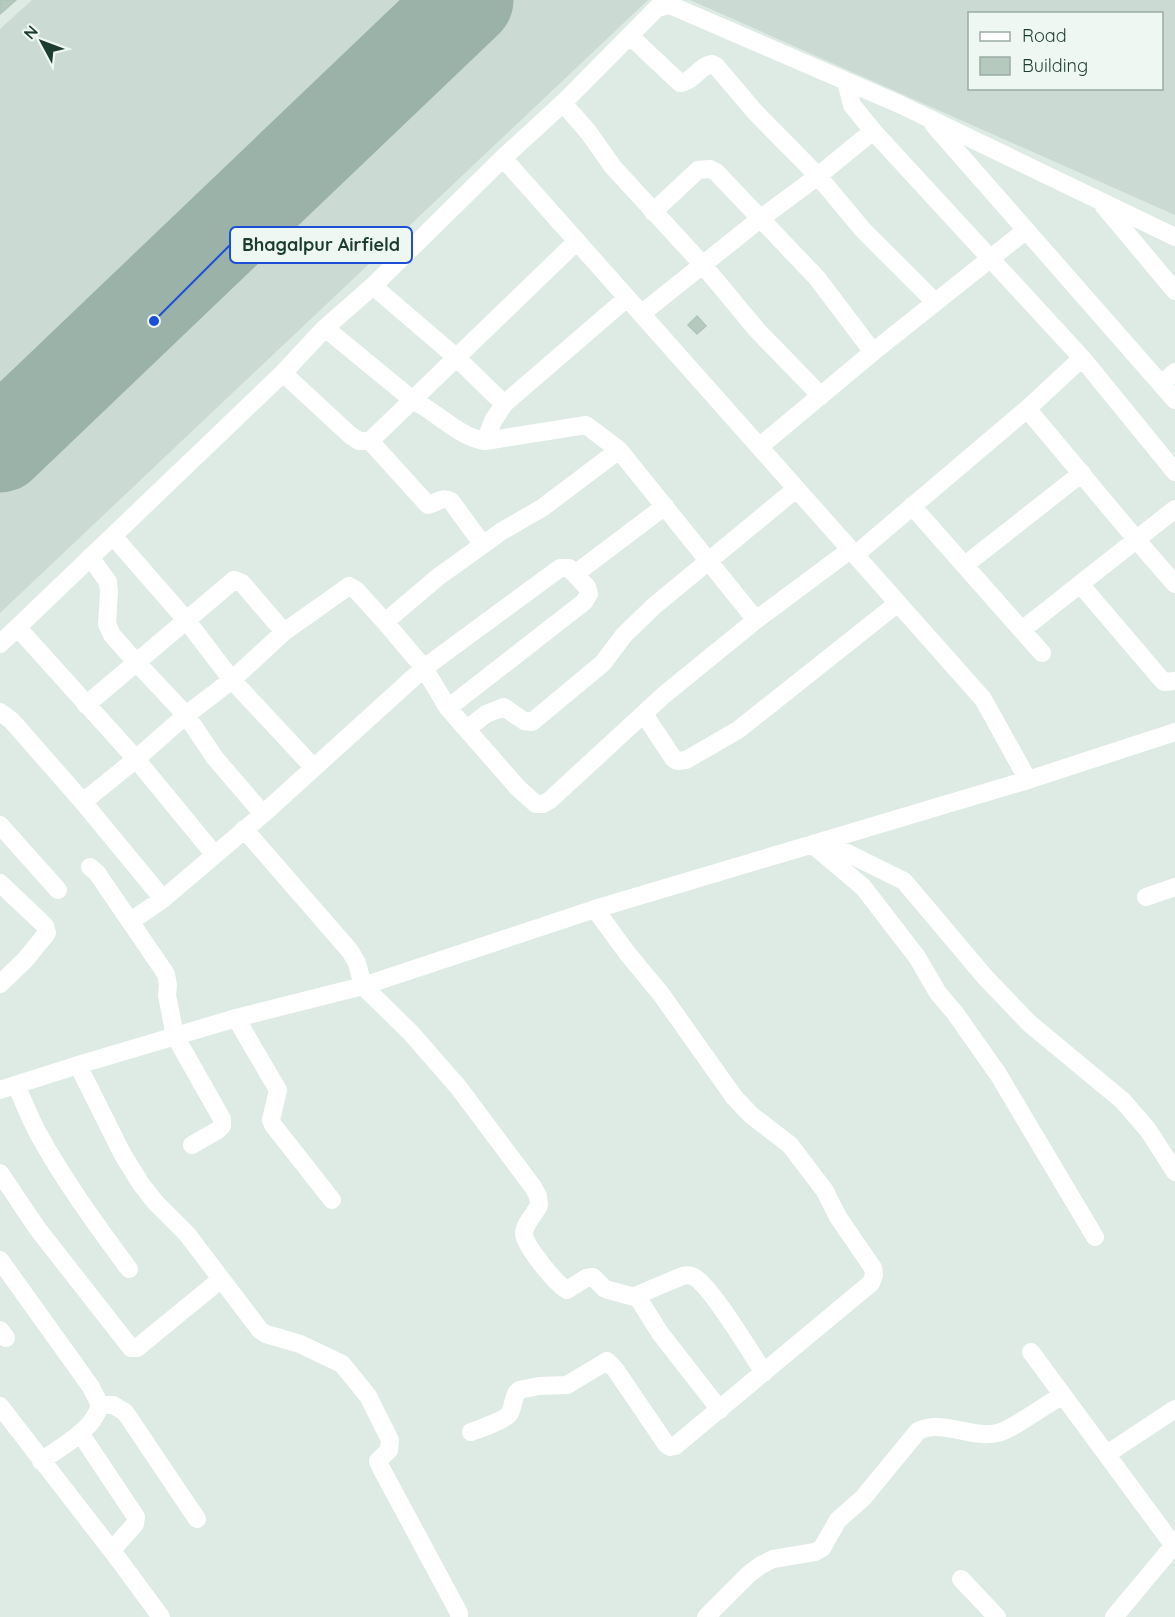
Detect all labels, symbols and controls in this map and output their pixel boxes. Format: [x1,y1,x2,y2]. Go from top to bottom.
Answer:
north arrow [12,12,72,72]
legend [968,12,1163,90]
text: N [19,21,42,43]
text: Road [1022,24,1067,47]
text: Building [1022,54,1088,77]
callout: Bhagalpur Airfield [230,227,412,263]
text: Bhagalpur Airfield [242,233,400,256]

